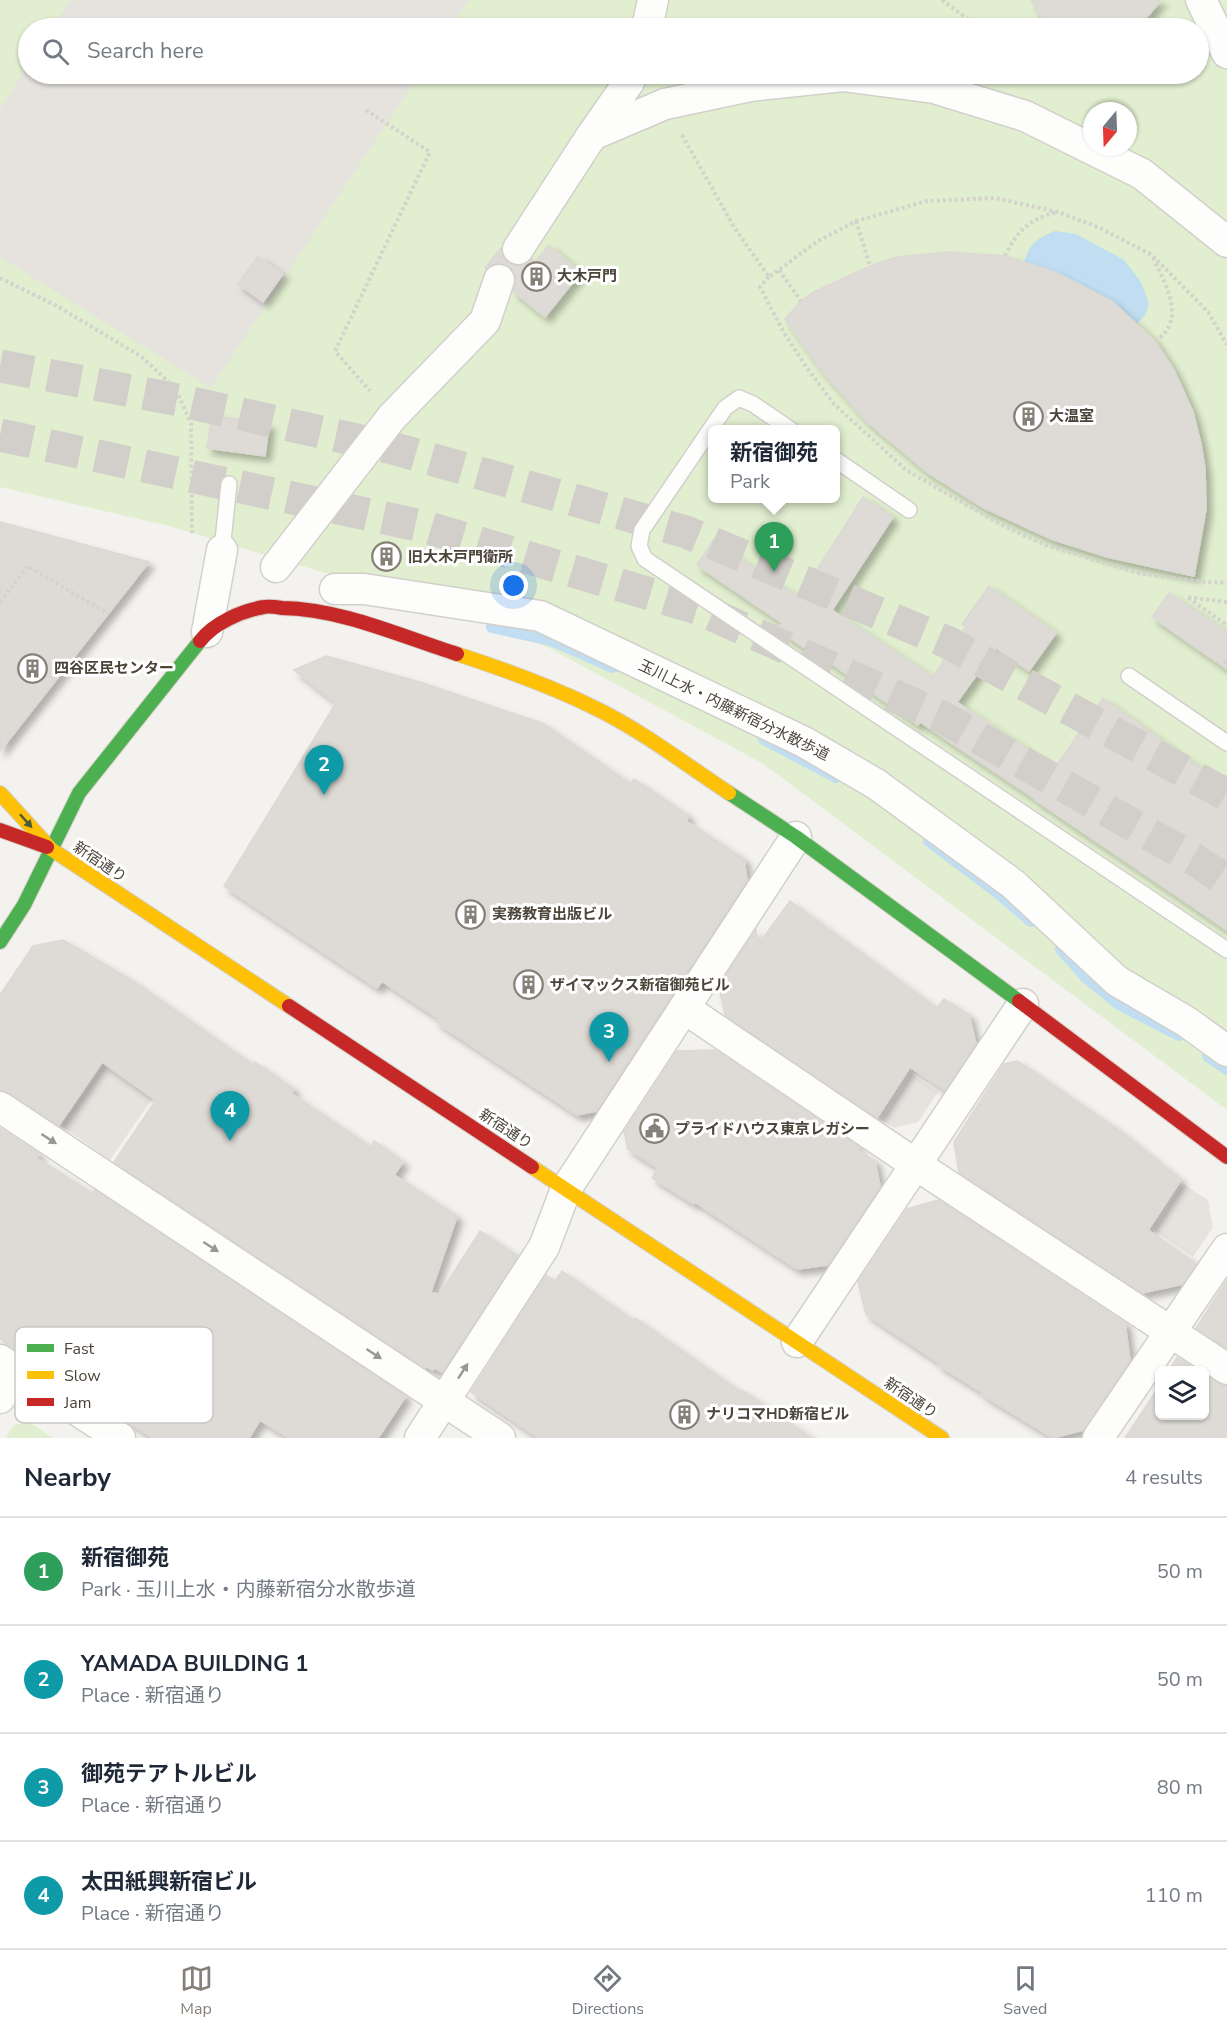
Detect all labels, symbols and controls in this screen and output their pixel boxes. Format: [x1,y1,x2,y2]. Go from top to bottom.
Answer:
search box [18,18,1209,84]
icon: search [39,35,72,68]
text: Search here [87,36,204,66]
north arrow [1083,102,1137,156]
building icon: 大木戸門 [520,260,552,292]
place label: 大木戸門 [557,266,617,286]
building icon: 大温室 [1012,400,1044,432]
place label: 大温室 [1049,406,1094,426]
popup [708,425,840,503]
text: 新宿御苑 [730,438,818,468]
text: Park [730,468,770,495]
pin: 1 [754,522,794,572]
building icon: 旧大木戸門衛所 [371,541,403,573]
place label: 旧大木戸門衛所 [408,547,513,567]
your location [499,571,528,600]
building icon: 四谷区民センター [17,652,49,684]
street label: 玉川上水・内藤新宿分水散歩道 [635,655,833,765]
place label: 四谷区民センター [54,658,174,678]
pin: 2 [304,746,344,795]
one-way arrow [18,813,32,827]
street label: 新宿通り [70,837,130,887]
building icon: 実務教育出版ビル [455,898,487,930]
place label: 実務教育出版ビル [492,904,612,924]
building icon: ザイマックス新宿御苑ビル [513,969,545,1001]
place label: ザイマックス新宿御苑ビル [550,975,730,995]
pin: 3 [590,1012,628,1062]
pin: 4 [210,1092,250,1141]
street label: 新宿通り [475,1104,537,1154]
public building icon: プライドハウス東京レガシー [638,1113,670,1145]
place label: プライドハウス東京レガシー [675,1119,870,1139]
one-way arrow [41,1133,57,1144]
one-way arrow [203,1241,220,1252]
legend [15,1327,213,1423]
text: Fast [64,1338,95,1360]
one-way arrow [366,1348,382,1359]
one-way arrow [457,1364,469,1380]
text: Slow [64,1365,101,1387]
map controls [1155,1366,1209,1420]
button: layers [1155,1366,1209,1420]
street label: 新宿通り [881,1373,941,1423]
text: Jam [63,1392,91,1414]
building icon: ナリコマHD新宿ビル [669,1398,701,1430]
place label: ナリコマHD新宿ビル [706,1404,849,1424]
text: Nearby [24,1460,111,1495]
text: 4 results [1125,1464,1203,1491]
text: 新宿御苑 [81,1543,169,1573]
text: 1 [38,1558,50,1585]
text: 50 m [1157,1558,1203,1585]
text: Park · 玉川上水・内藤新宿分水散歩道 [81,1576,416,1603]
text: YAMADA BUILDING 1 [81,1649,308,1679]
text: 2 [38,1666,50,1693]
text: 50 m [1157,1666,1203,1693]
text: Place · 新宿通り [81,1682,225,1709]
text: 御苑テアトルビル [81,1759,257,1789]
text: 3 [38,1774,50,1801]
text: 80 m [1157,1774,1203,1801]
text: Place · 新宿通り [81,1792,225,1819]
text: 太田紙興新宿ビル [81,1867,257,1897]
text: 4 [38,1882,50,1909]
text: 110 m [1145,1882,1203,1909]
text: Place · 新宿通り [81,1900,225,1927]
tab: Map [180,1962,213,2020]
tab: Directions [572,1962,644,2020]
tab: Saved [1003,1962,1047,2020]

